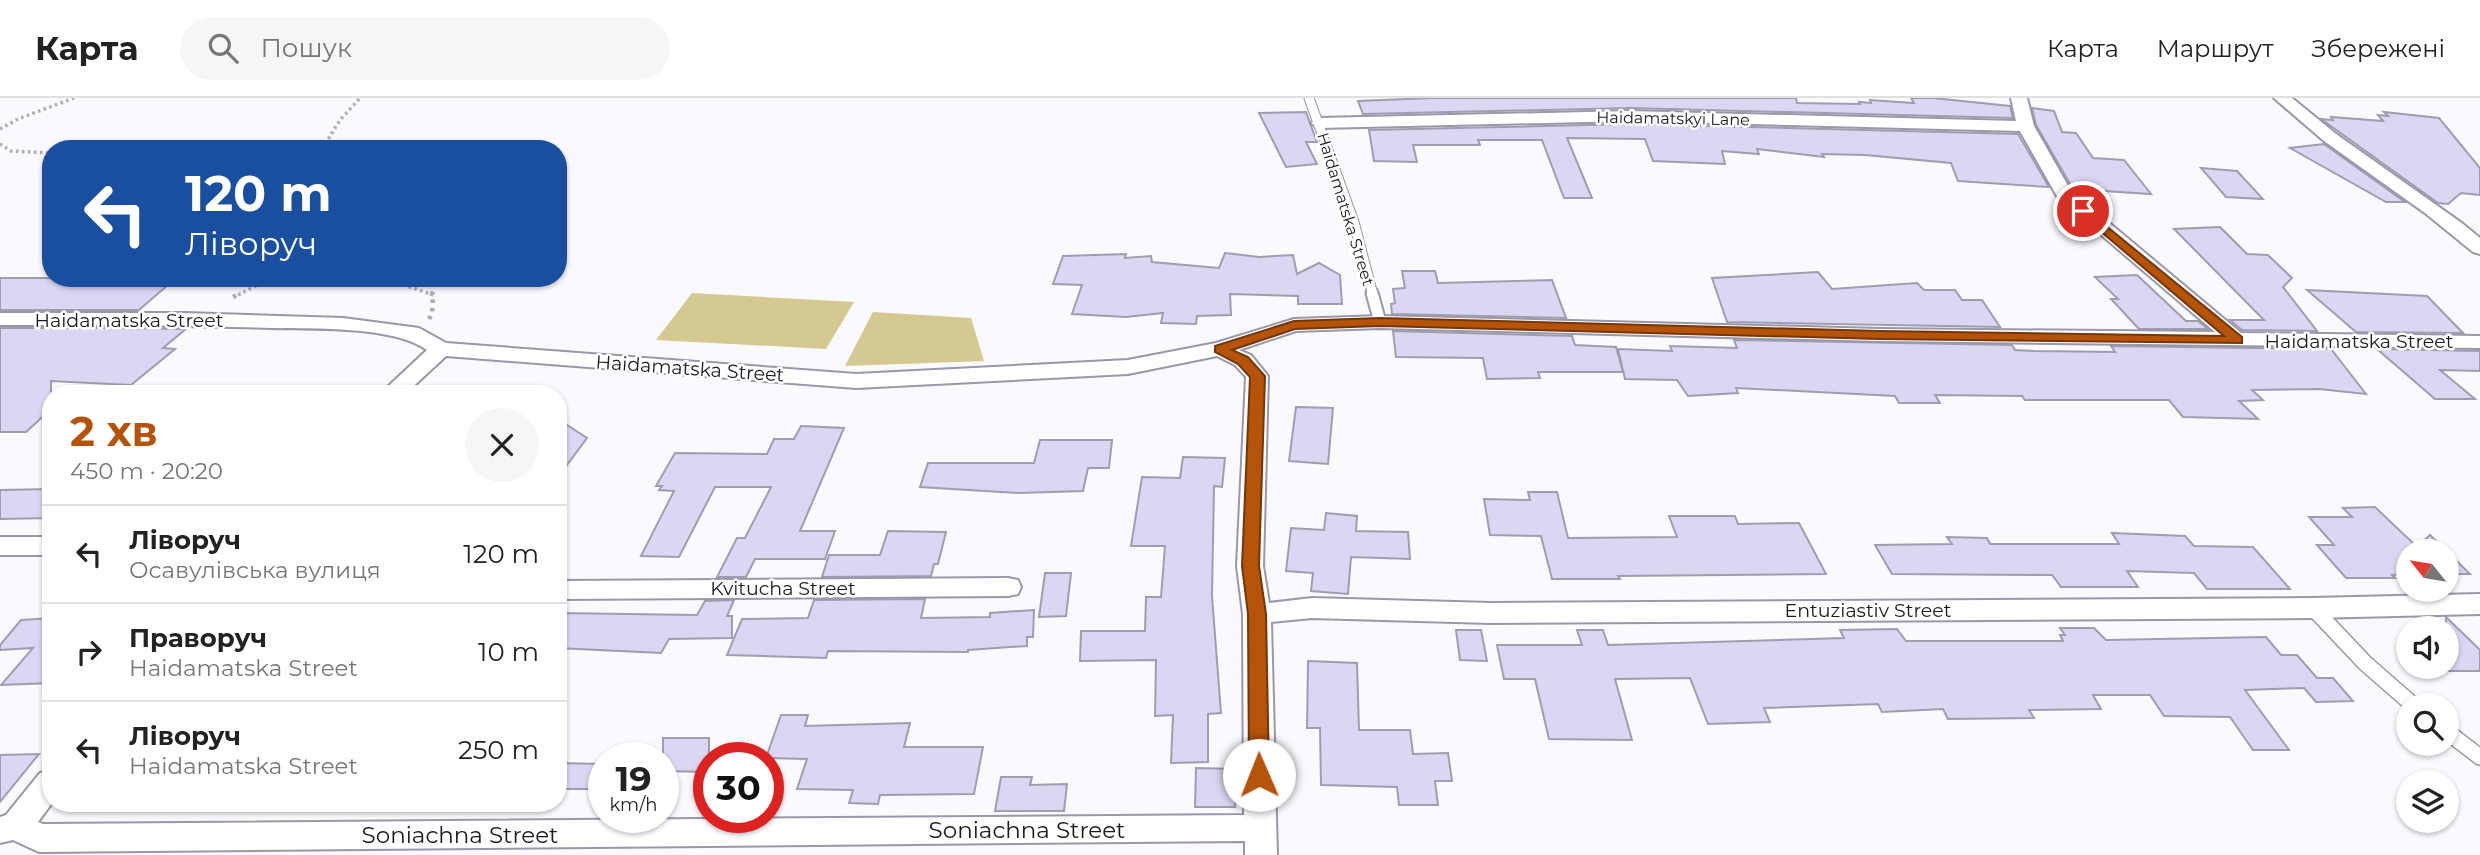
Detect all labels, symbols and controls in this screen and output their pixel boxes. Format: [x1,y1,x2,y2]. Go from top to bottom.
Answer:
search box [180,17,670,80]
text: Карта [35,28,138,68]
icon: search [204,29,242,67]
text: Пошук [260,32,352,64]
text: Карта [2047,34,2119,63]
text: Маршрут [2157,34,2274,63]
text: Збережені [2312,34,2445,63]
street label: Haidamatskyi Lane [1596,108,1750,129]
street label: Haidamatska Street [1313,130,1378,289]
text: 120 m [185,164,332,223]
icon: left [70,168,161,259]
pin [2053,181,2113,241]
icon: arrive [2064,192,2102,230]
text: Ліворуч [185,224,317,263]
street label: Haidamatska Street [34,309,224,332]
street label: Haidamatska Street [2264,330,2454,353]
street label: Haidamatska Street [595,350,785,387]
text: 2 хв [70,405,158,457]
button: close [465,408,539,482]
text: 450 m · 20:20 [70,457,223,485]
text: Ліворуч [129,524,241,556]
icon: left [70,535,108,573]
text: 120 m [463,538,539,570]
north arrow [2396,539,2459,602]
map controls [2396,539,2459,833]
text: Осавулівська вулиця [129,556,381,584]
street label: Kvitucha Street [710,577,856,600]
street label: Entuziastiv Street [1785,599,1952,622]
button: sound [2396,616,2459,679]
text: Праворуч [129,622,267,654]
icon: right [70,633,108,671]
text: 10 m [478,636,539,668]
text: Haidamatska Street [129,654,358,682]
button: search [2396,693,2459,756]
text: Ліворуч [129,720,241,752]
icon: left [70,731,108,769]
text: 250 m [458,734,539,766]
position arrow [1222,738,1296,812]
speed limit sign: 30 [693,742,784,833]
text: Haidamatska Street [129,752,358,780]
text: 19 [615,757,652,800]
button: layers [2396,770,2459,833]
text: km/h [609,794,658,816]
street label: Soniachna Street [929,816,1125,844]
street label: Soniachna Street [362,821,558,849]

